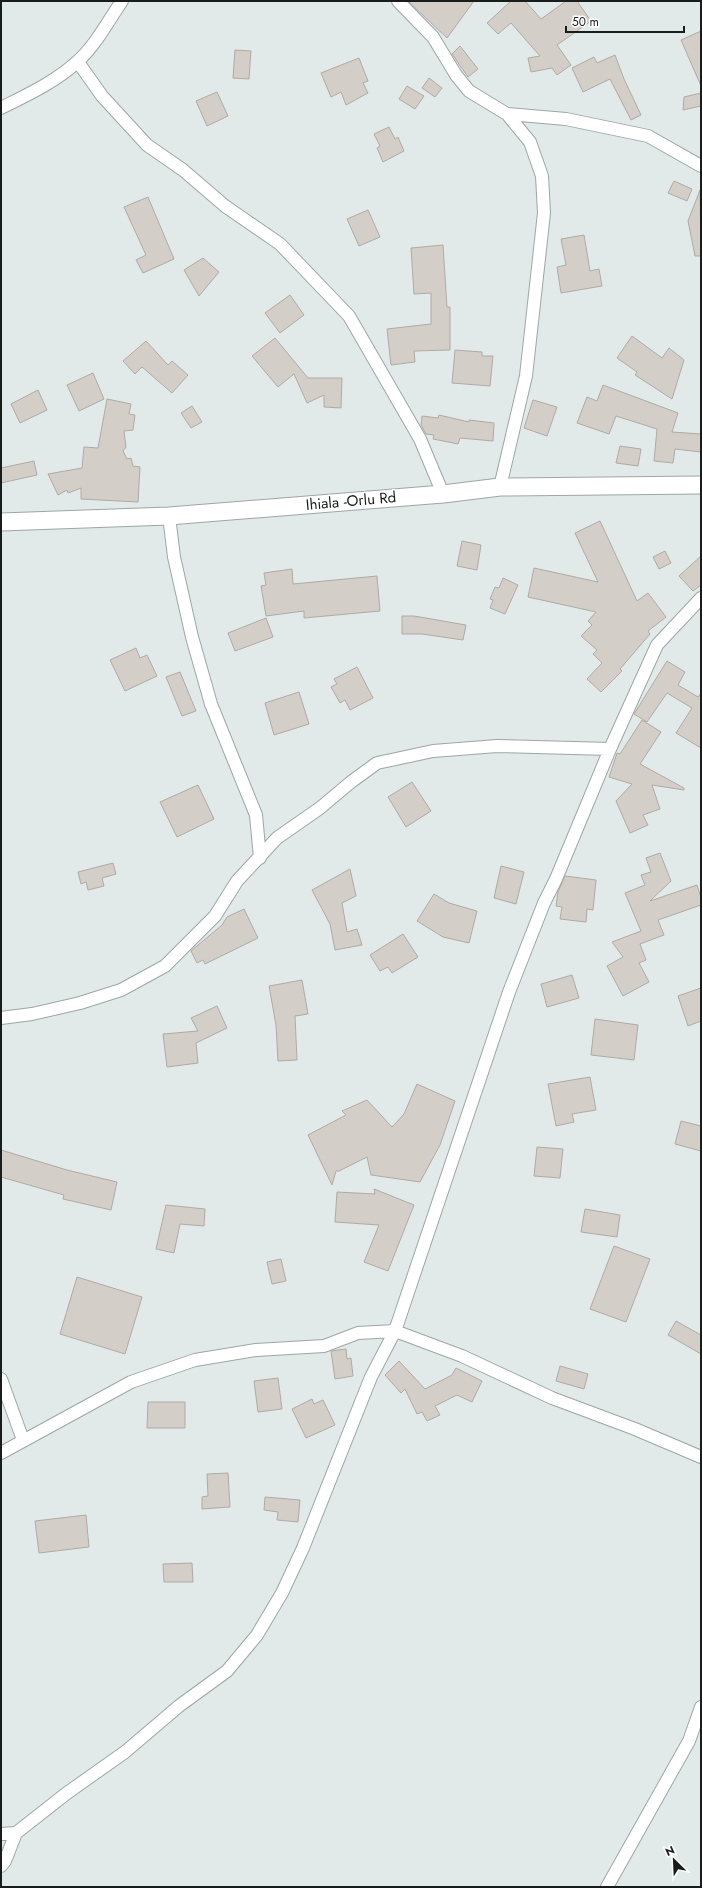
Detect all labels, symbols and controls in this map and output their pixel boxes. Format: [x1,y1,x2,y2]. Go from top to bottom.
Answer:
scale bar [566,8,684,34]
text: 50 m [572,13,599,31]
street label: Ihiala -Orlu Rd [305,486,397,516]
north arrow [654,1840,694,1880]
text: N [663,1842,677,1860]

